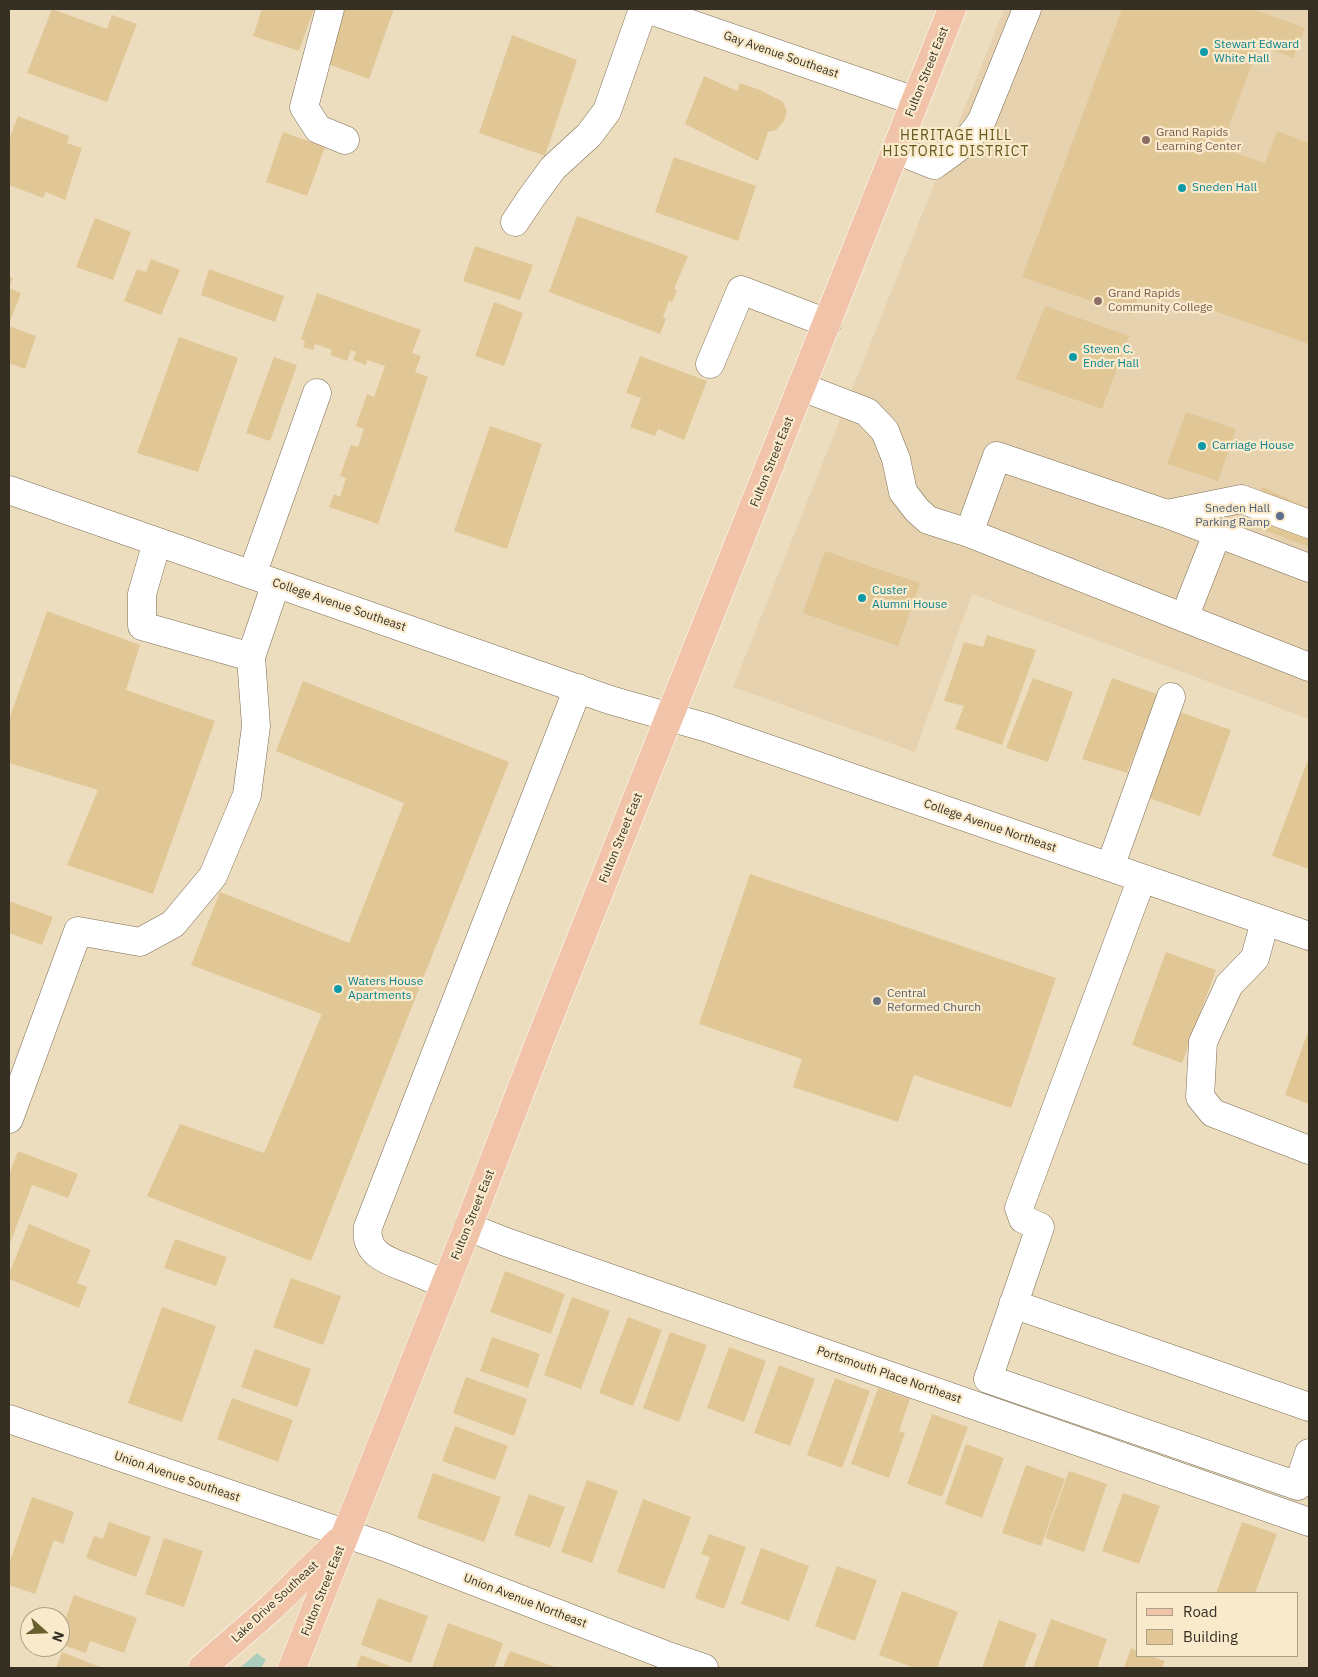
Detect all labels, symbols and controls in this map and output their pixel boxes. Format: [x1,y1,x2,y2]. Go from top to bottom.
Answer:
street label: Fulton Street East [902,25,952,119]
street label: Gay Avenue Southeast [721,29,841,81]
place label: Stewart Edward White Hall [1214,38,1299,66]
marker: Stewart Edward White Hall [1198,46,1210,58]
place label: Grand Rapids Learning Center [1156,126,1241,154]
district label: HERITAGE HILL HISTORIC DISTRICT [880,128,1032,160]
marker: Grand Rapids Learning Center [1140,134,1152,146]
place label: Sneden Hall [1192,181,1257,195]
marker: Sneden Hall [1176,182,1188,194]
place label: Grand Rapids Community College [1108,287,1213,315]
marker: Grand Rapids Community College [1092,295,1104,307]
place label: Steven C. Ender Hall [1083,343,1139,371]
marker: Steven C. Ender Hall [1067,351,1079,363]
street label: Fulton Street East [747,415,797,509]
place label: Carriage House [1212,439,1294,453]
marker: Carriage House [1196,440,1208,452]
place label: Sneden Hall Parking Ramp [1195,502,1270,530]
marker: Sneden Hall Parking Ramp [1274,510,1286,522]
street label: College Avenue Southeast [270,575,408,635]
place label: Custer Alumni House [872,584,947,612]
marker: Custer Alumni House [856,592,868,604]
street label: Fulton Street East [596,791,646,885]
street label: College Avenue Northeast [922,796,1058,856]
place label: Waters House Apartments [348,975,423,1003]
marker: Waters House Apartments [332,983,344,995]
place label: Central Reformed Church [887,987,981,1015]
marker: Central Reformed Church [871,995,883,1007]
street label: Fulton Street East [448,1168,498,1262]
street label: Portsmouth Place Northeast [815,1343,963,1407]
street label: Union Avenue Southeast [112,1449,242,1505]
street label: Fulton Street East [298,1544,348,1638]
street label: Lake Drive Southeast [229,1558,321,1646]
street label: Union Avenue Northeast [461,1571,589,1631]
legend [1136,1592,1298,1657]
text: Road [1183,1602,1218,1621]
north arrow [20,1607,70,1657]
text: Building [1183,1627,1238,1646]
text: N [48,1629,68,1645]

